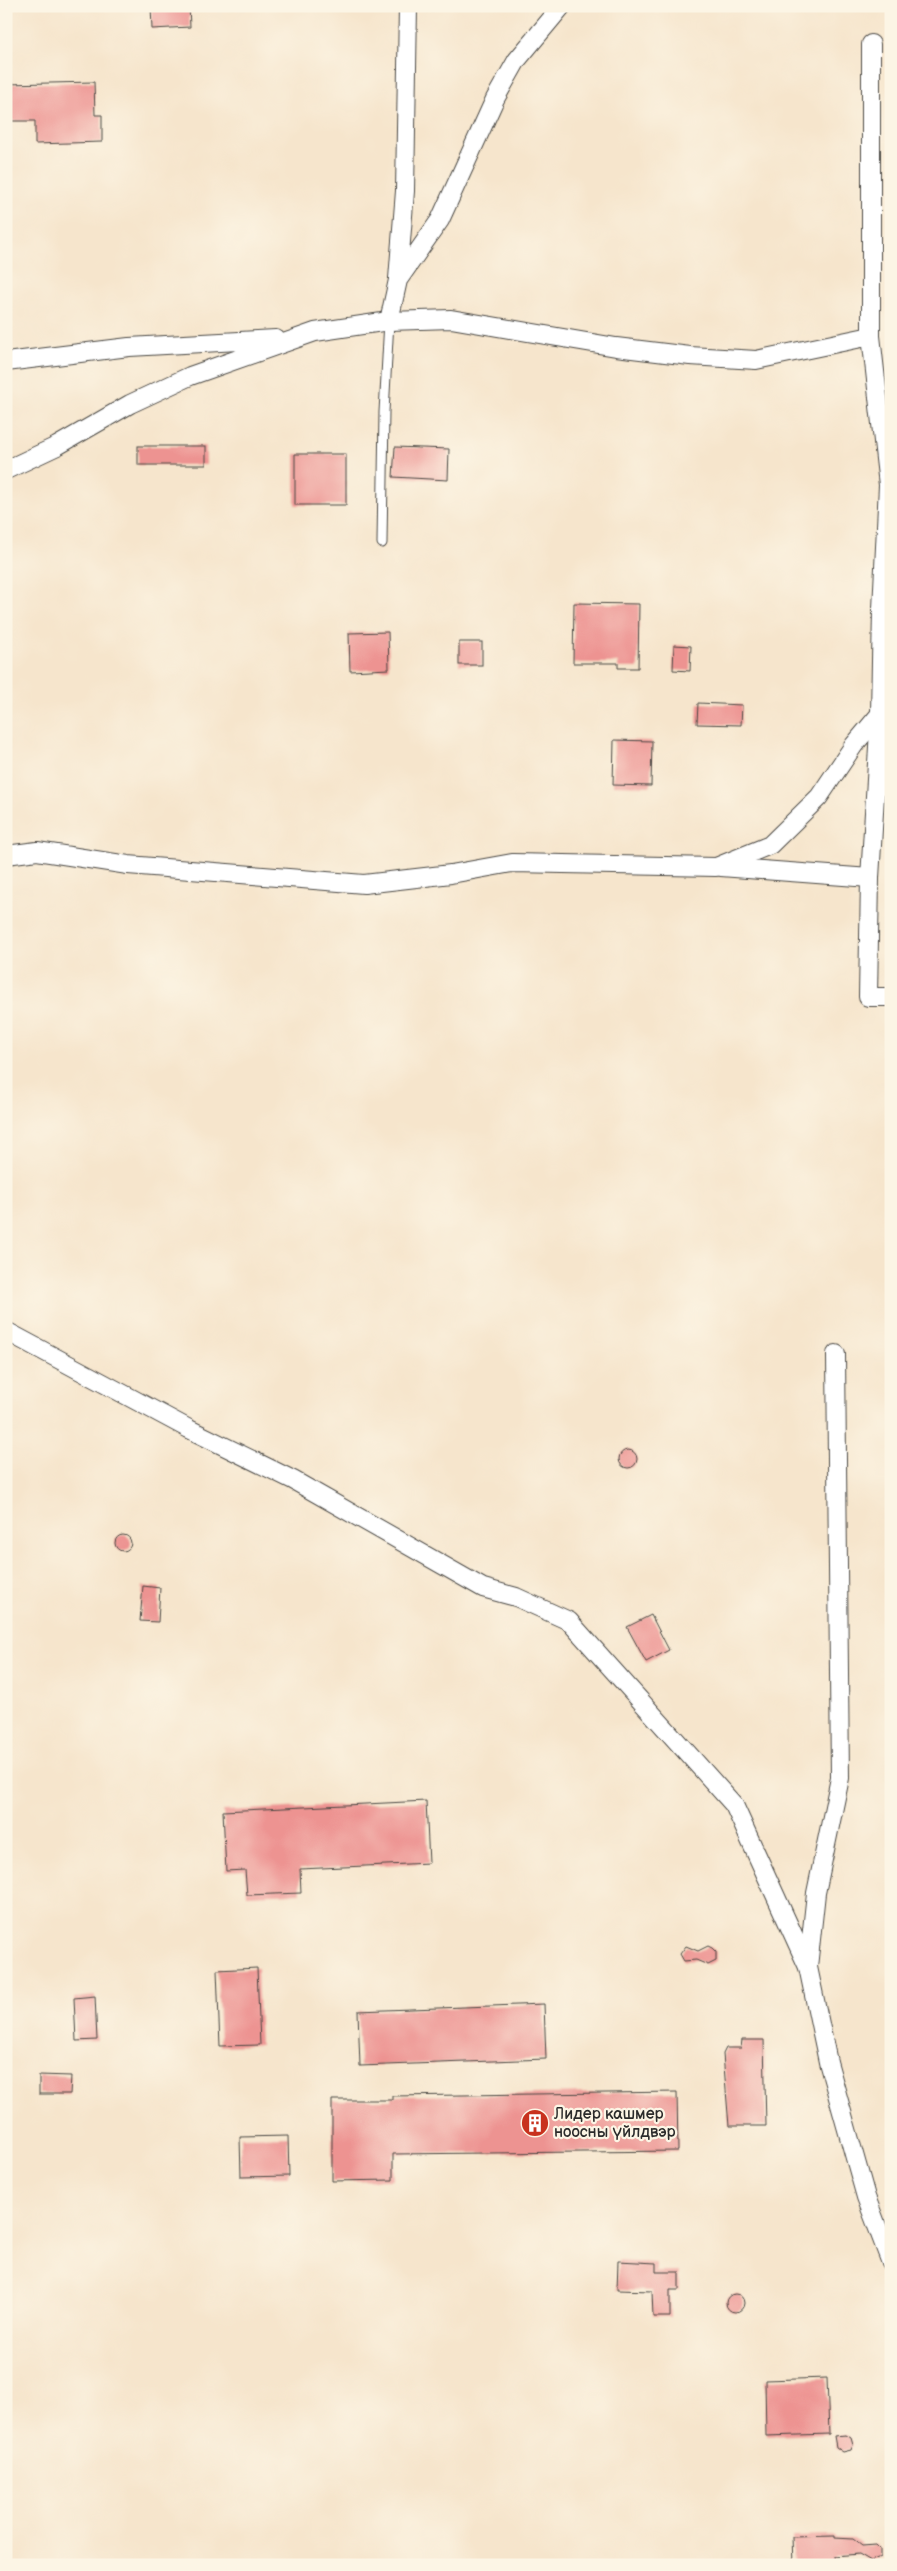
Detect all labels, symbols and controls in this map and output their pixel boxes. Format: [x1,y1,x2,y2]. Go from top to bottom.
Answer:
place label: Лидер кашмер ноосны үйлдвэр [553,2105,676,2142]
building icon: Лидер кашмер ноосны үйлдвэр [520,2108,550,2138]

